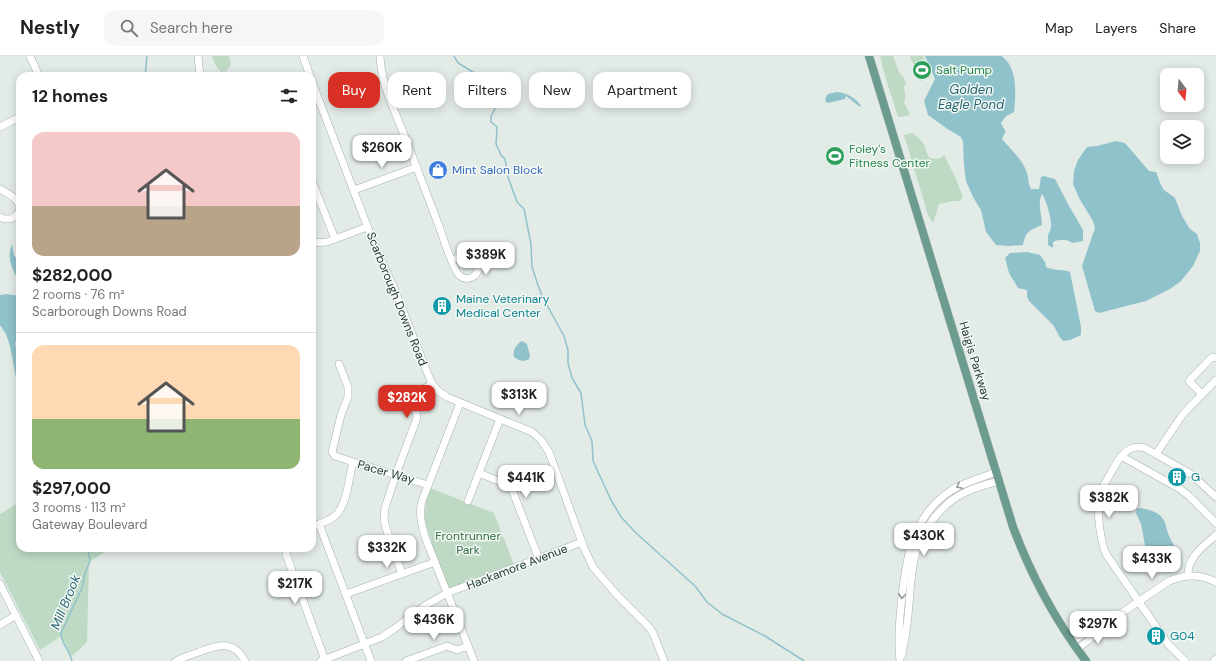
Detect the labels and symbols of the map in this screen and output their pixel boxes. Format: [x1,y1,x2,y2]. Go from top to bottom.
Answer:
sports icon: Salt Pump [911,59,933,81]
place label: Salt Pump [936,62,992,78]
north arrow [1160,68,1204,112]
water label: Golden Eagle Pond [938,81,1005,113]
pin: $260K [354,135,410,169]
place label: Foley's Fitness Center [849,141,931,171]
sports icon: Foley's Fitness Center [824,145,846,167]
shop icon: Mint Salon Block [427,159,449,181]
place label: Mint Salon Block [452,162,543,178]
street label: Scarborough Downs Road [363,230,431,368]
pin: $389K [458,242,514,276]
place label: Maine Veterinary Medical Center [456,291,550,321]
building icon: Maine Veterinary Medical Center [431,295,453,317]
street label: Haigis Parkway [955,319,995,403]
pin: $313K [491,382,547,416]
pin: $282K [379,385,435,419]
street label: Pacer Way [356,456,417,488]
pin: $441K [498,465,554,499]
building icon: G [1166,466,1188,488]
place label: G [1191,469,1200,485]
one-way arrow [956,482,963,490]
pin: $382K [1081,485,1137,519]
pin: $430K [896,523,952,557]
park label: Frontrunner Park [435,528,501,558]
pin: $332K [359,535,415,569]
street label: Hackamore Avenue [464,540,570,594]
pin: $433K [1124,546,1180,580]
pin: $217K [267,571,323,605]
water label: Mill Brook [47,572,84,632]
one-way arrow [898,593,907,599]
pin: $436K [406,607,462,641]
pin: $297K [1070,611,1126,645]
building icon: G04 [1145,625,1167,647]
place label: G04 [1170,628,1195,644]

